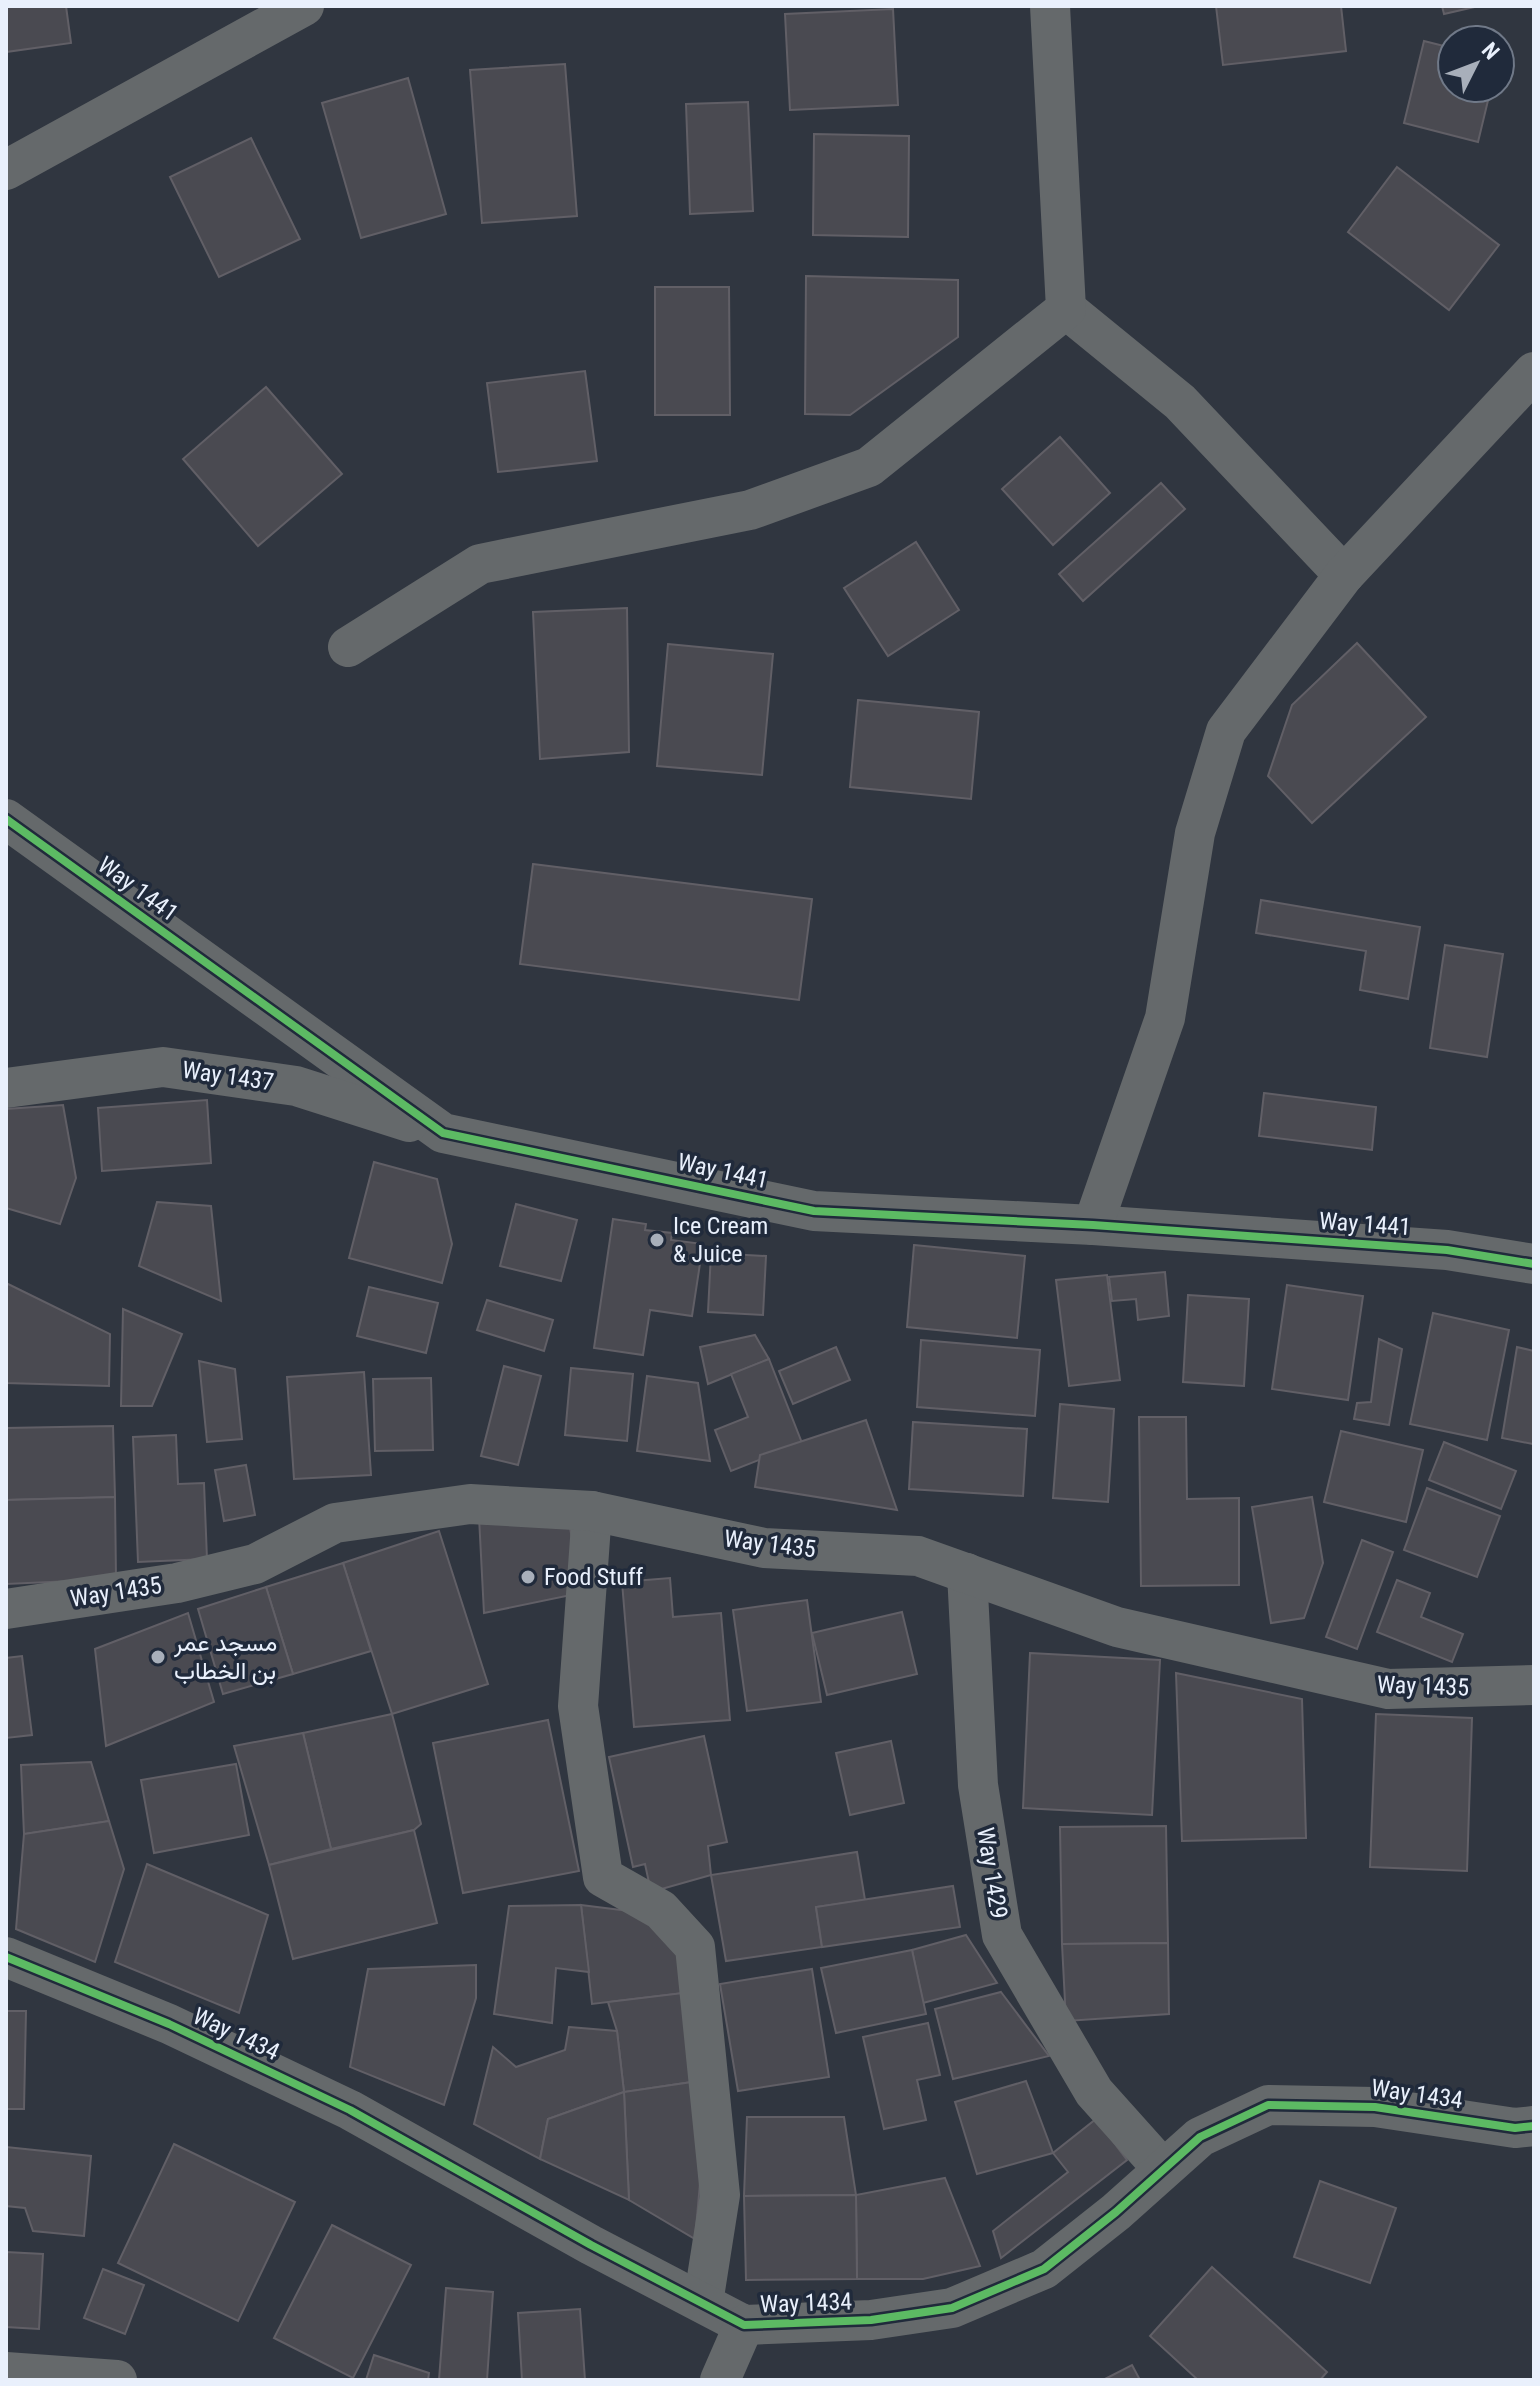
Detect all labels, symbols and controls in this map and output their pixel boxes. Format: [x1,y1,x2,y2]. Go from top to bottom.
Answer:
north arrow [1436,24,1516,104]
text: N [1477,38,1504,64]
street label: Way 1441 [93,851,183,927]
street label: Way 1437 [180,1056,276,1096]
street label: Way 1441 [675,1148,771,1194]
street label: Way 1441 [1318,1207,1412,1241]
place label: Ice Cream & Juice [673,1212,768,1268]
marker: Ice Cream & Juice [648,1231,666,1249]
street label: Way 1435 [723,1524,817,1564]
place label: Food Stuff [544,1563,644,1591]
marker: Food Stuff [519,1568,537,1586]
street label: Way 1435 [68,1571,164,1613]
place label: مسجد عمر بن الخطاب [173,1629,277,1685]
marker: مسجد عمر بن الخطاب [149,1648,167,1666]
street label: Way 1435 [1376,1670,1470,1702]
street label: Way 1429 [971,1825,1013,1921]
street label: Way 1434 [188,2002,284,2066]
street label: Way 1434 [1369,2074,1465,2114]
street label: Way 1434 [759,2287,853,2319]

